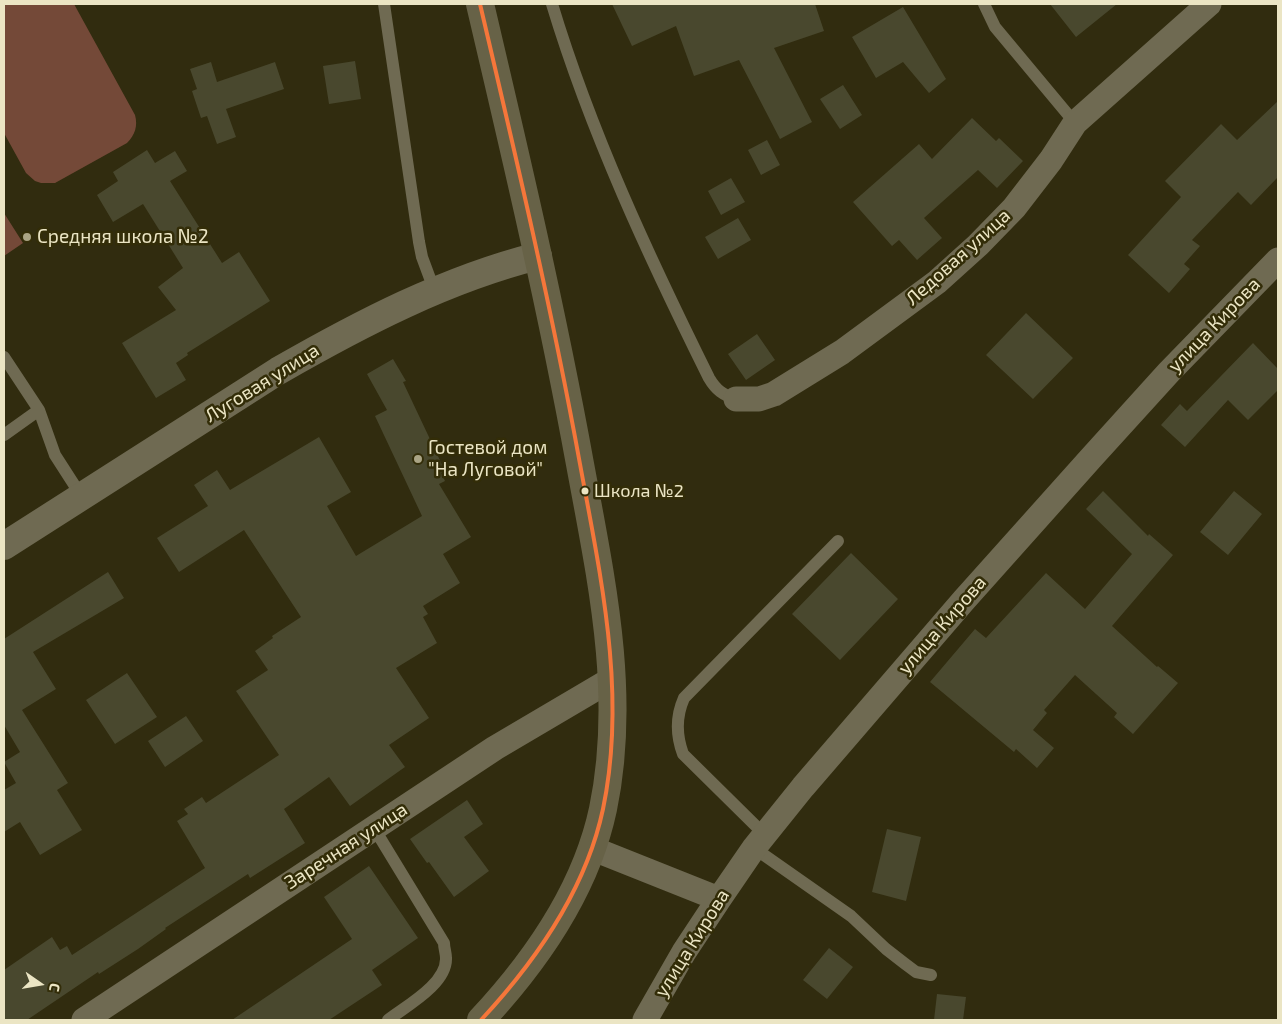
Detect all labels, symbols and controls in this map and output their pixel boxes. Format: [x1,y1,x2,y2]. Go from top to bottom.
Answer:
street label: Ледовая улица [901,204,1015,310]
place label: Средняя школа №2 [37,226,209,248]
marker: Средняя школа №2 [21,231,33,243]
street label: улица Кирова [1163,273,1265,377]
street label: Луговая улица [201,339,323,427]
place label: Гостевой дом "На Луговой" [428,437,547,481]
marker: Гостевой дом "На Луговой" [412,453,424,465]
place label: Школа №2 [594,480,684,502]
marker: Школа №2 [580,486,590,496]
street label: улица Кирова [893,571,991,679]
street label: Заречная улица [280,798,412,894]
street label: улица Кирова [650,885,734,1001]
north arrow [15,959,65,1009]
text: С [46,982,64,993]

